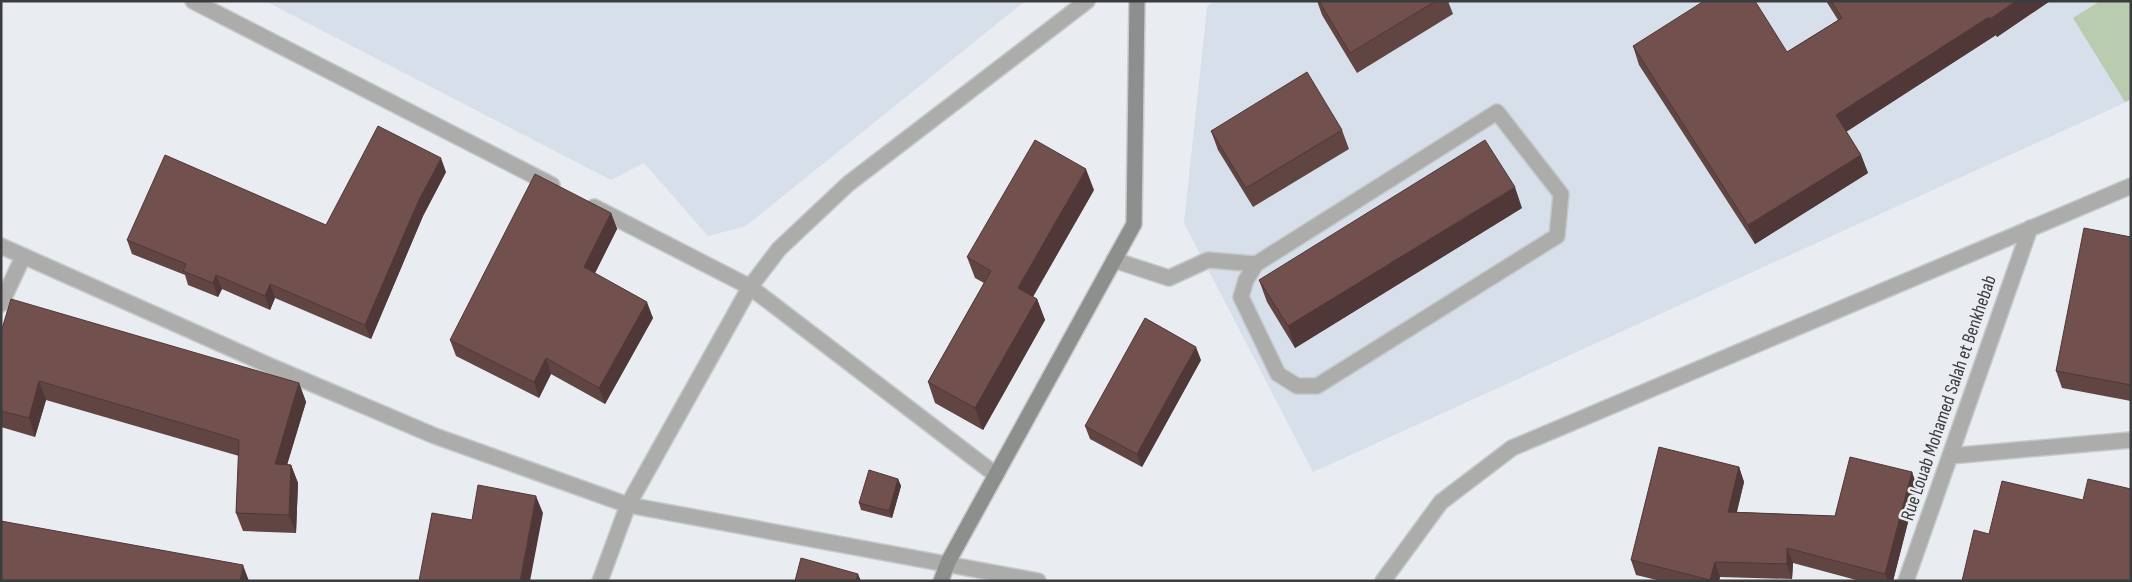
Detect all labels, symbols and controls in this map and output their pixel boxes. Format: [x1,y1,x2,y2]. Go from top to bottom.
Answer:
street label: Rue Louab Mohamed Salah et Benkhebab [1896,272,2002,524]

